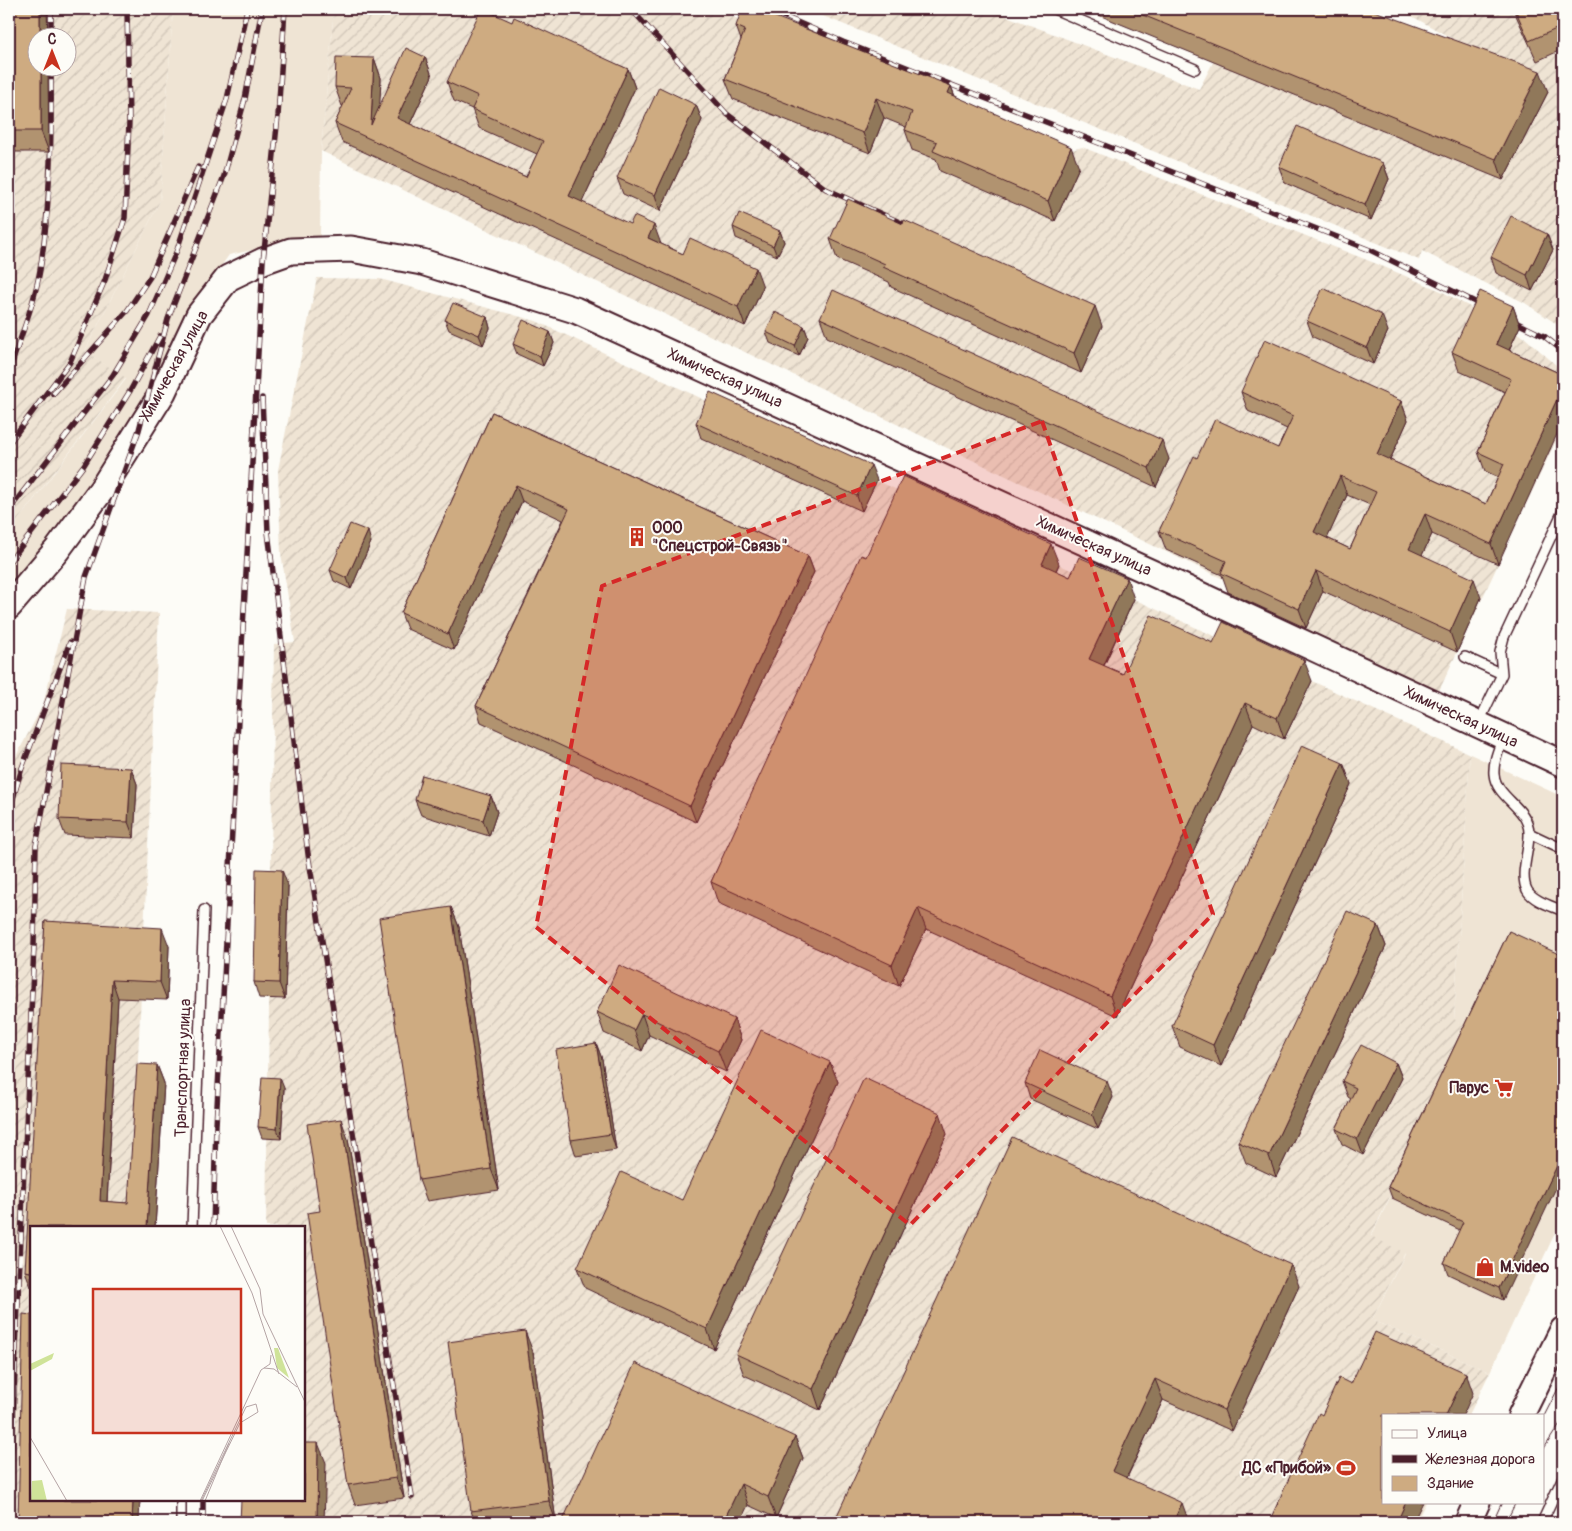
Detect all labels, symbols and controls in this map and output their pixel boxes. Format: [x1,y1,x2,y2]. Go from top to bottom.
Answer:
north arrow [28,28,78,78]
text: С [48,31,57,48]
street label: Химическая улица [135,307,213,425]
street label: Химическая улица [664,344,786,412]
street label: Химическая улица [1033,512,1155,580]
place label: ООО "Спецстрой-Связь" [652,518,788,556]
building icon: ООО "Спецстрой-Связь" [626,526,648,548]
street label: Химическая улица [1401,682,1521,752]
street label: Транспортная улица [171,998,195,1138]
supermarket icon: Парус [1493,1077,1515,1099]
place label: Парус [1449,1078,1489,1098]
inset map [30,1226,305,1501]
shop icon: M.video [1474,1256,1496,1278]
place label: M.video [1500,1257,1549,1277]
legend [1382,1414,1544,1504]
text: Улица [1427,1424,1467,1443]
text: Железная дорога [1425,1450,1535,1469]
sports icon: ДC «Прибой» [1335,1457,1357,1479]
place label: ДC «Прибой» [1241,1458,1332,1478]
text: Здание [1427,1474,1474,1493]

